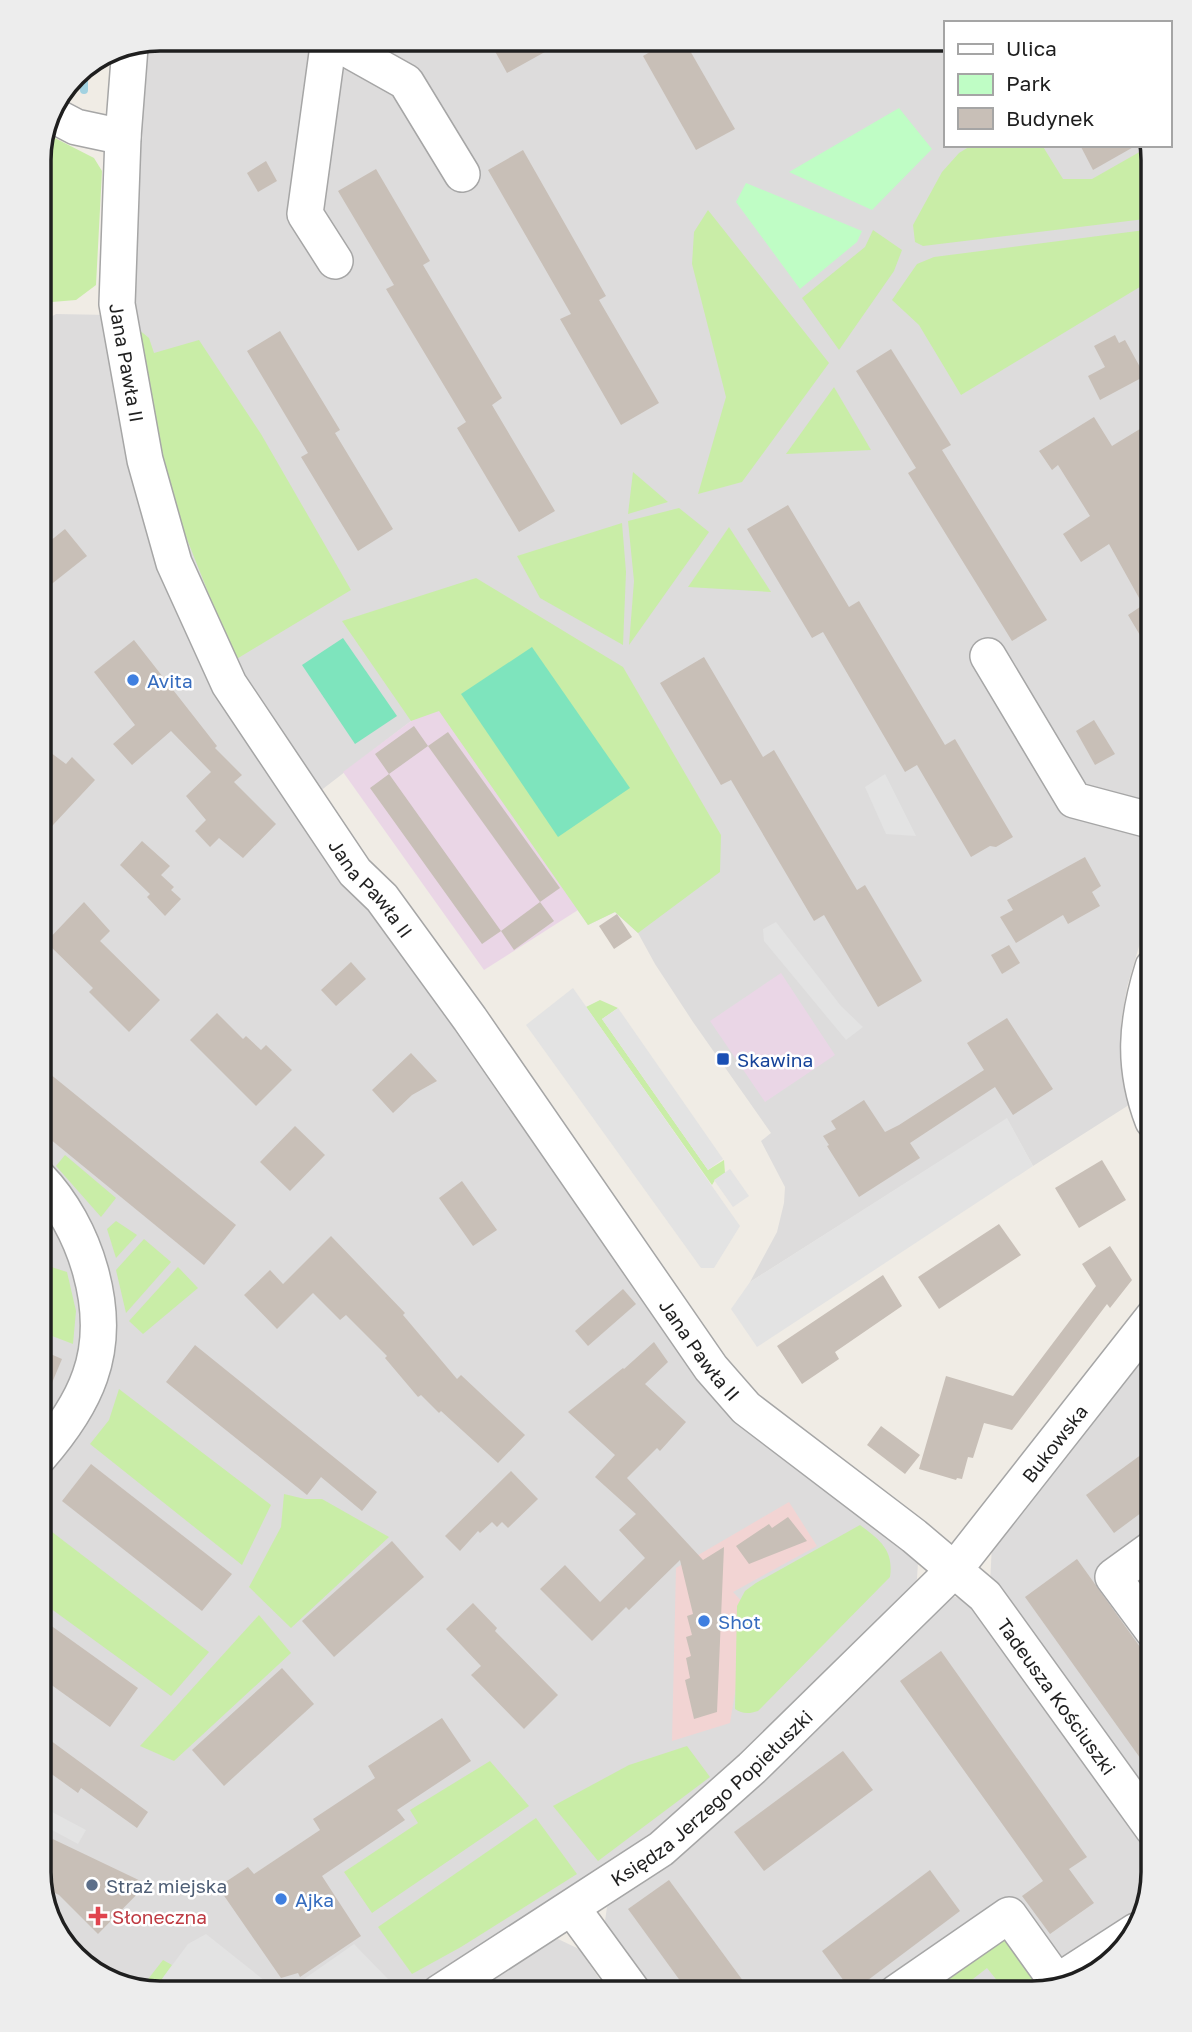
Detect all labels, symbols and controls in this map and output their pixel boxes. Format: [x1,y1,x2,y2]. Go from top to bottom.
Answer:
legend [944,21,1171,147]
text: Ulica [1006,35,1057,61]
text: Park [1006,70,1052,96]
text: Budynek [1006,105,1095,131]
street label: Jana Pawła II [106,301,150,424]
place label: Avita [147,669,193,692]
marker: Avita [125,672,141,688]
street label: Jana Pawła II [325,835,418,942]
place label: Skawina [737,1048,813,1071]
marker: Skawina [715,1051,731,1067]
street label: Jana Pawła II [655,1294,745,1405]
street label: Bukowska [1016,1399,1092,1486]
place label: Shot [718,1610,761,1633]
marker: Shot [696,1613,712,1629]
street label: Tadeusza Kościuszki [993,1613,1121,1779]
street label: Księdza Jerzego Popiełuszki [606,1704,817,1890]
place label: Straż miejska [106,1874,227,1897]
marker: Straż miejska [84,1877,100,1893]
place label: Ajka [295,1888,334,1911]
marker: Ajka [273,1891,289,1907]
place label: Słoneczna [112,1905,207,1928]
marker: Słoneczna [90,1908,106,1924]

